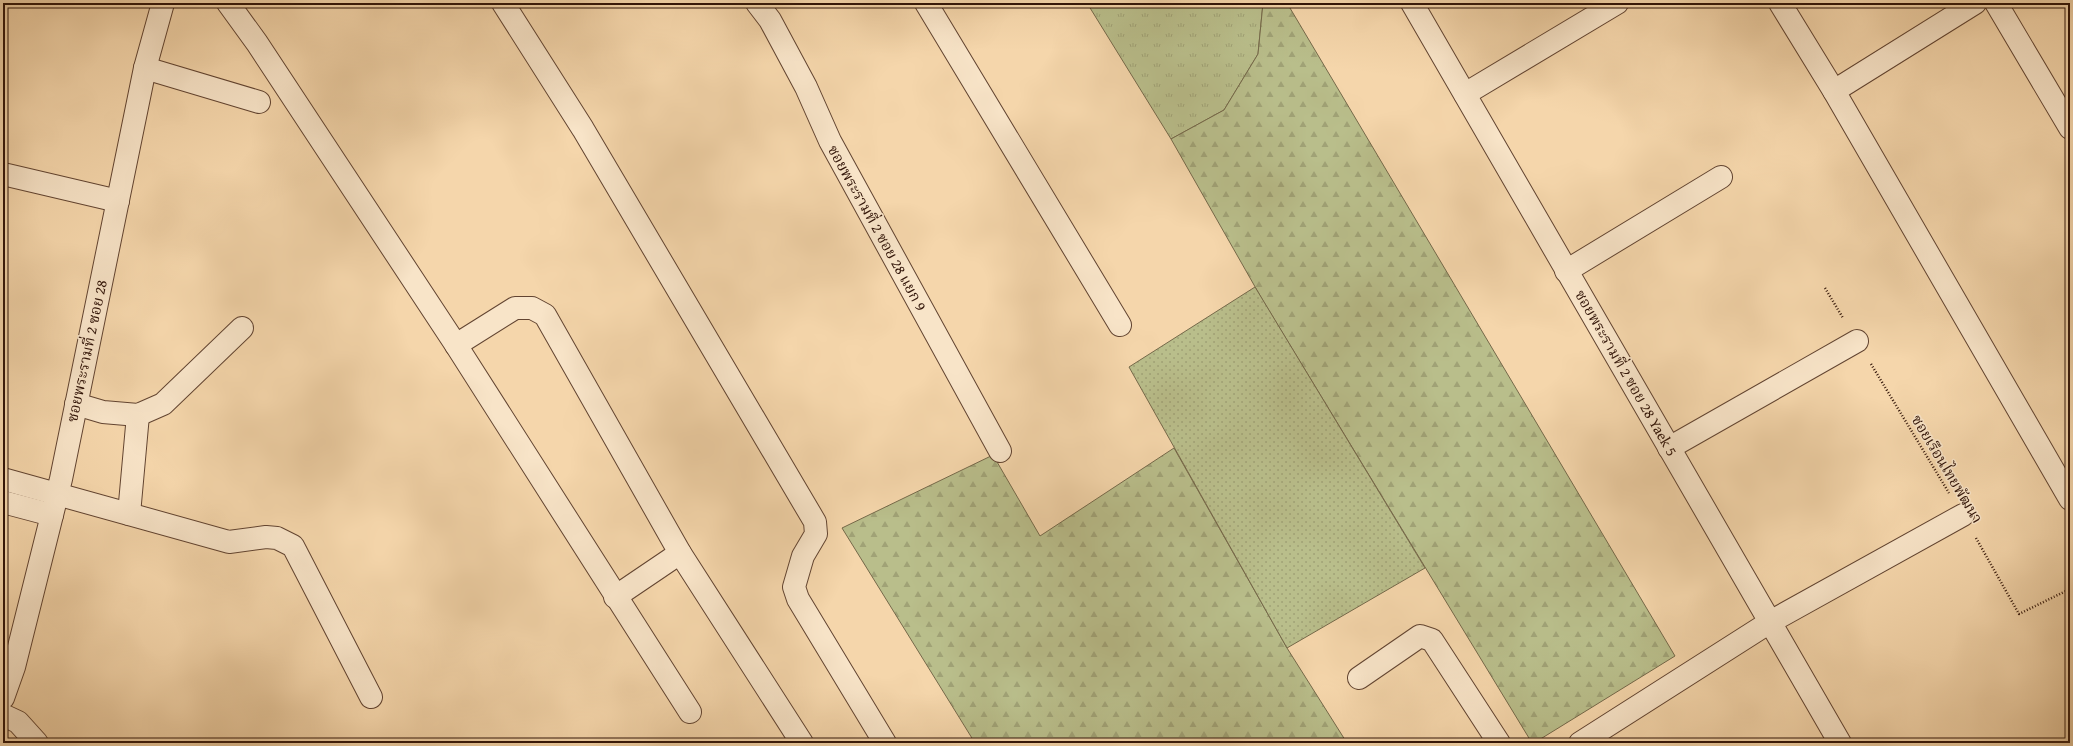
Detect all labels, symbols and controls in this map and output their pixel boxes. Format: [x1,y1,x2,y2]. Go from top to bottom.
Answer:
street label: ซอยพระรามที่ 2 ซอย 28 แยก 9 [823,141,932,315]
street label: ซอยพระรามที่ 2 ซอย 28 [61,278,112,424]
street label: ซอยพระรามที่ 2 ซอย 28 Yaek 5 [1570,286,1683,460]
street label: ซอยเรือนไทยพัฒนา [1907,411,1988,527]

